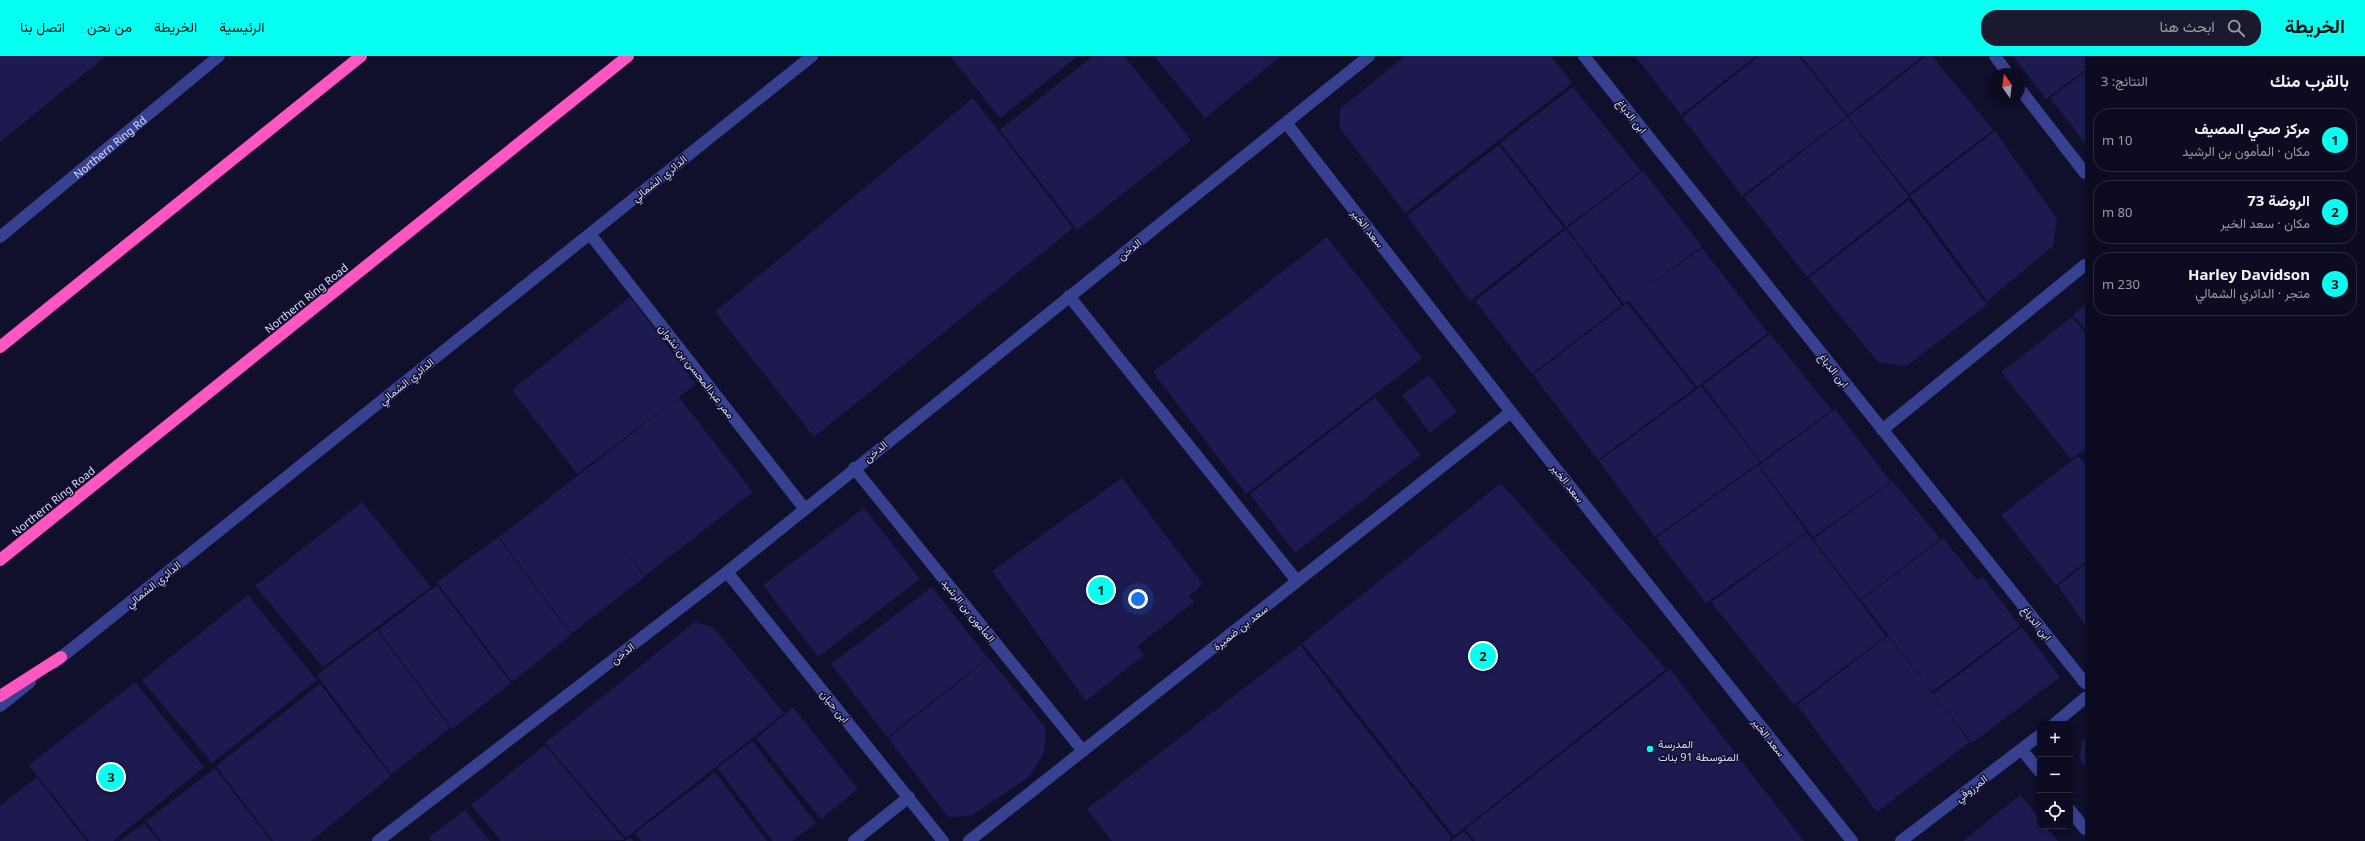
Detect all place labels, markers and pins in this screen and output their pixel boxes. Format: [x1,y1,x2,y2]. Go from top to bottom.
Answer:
pin: 1 [1088,575,1114,605]
pin: 2 [1470,641,1496,671]
place label: المدرسة المتوسطة 91 بنات [1658,736,1738,764]
marker: المدرسة المتوسطة 91 بنات [1645,744,1655,754]
pin: 3 [98,762,124,792]

